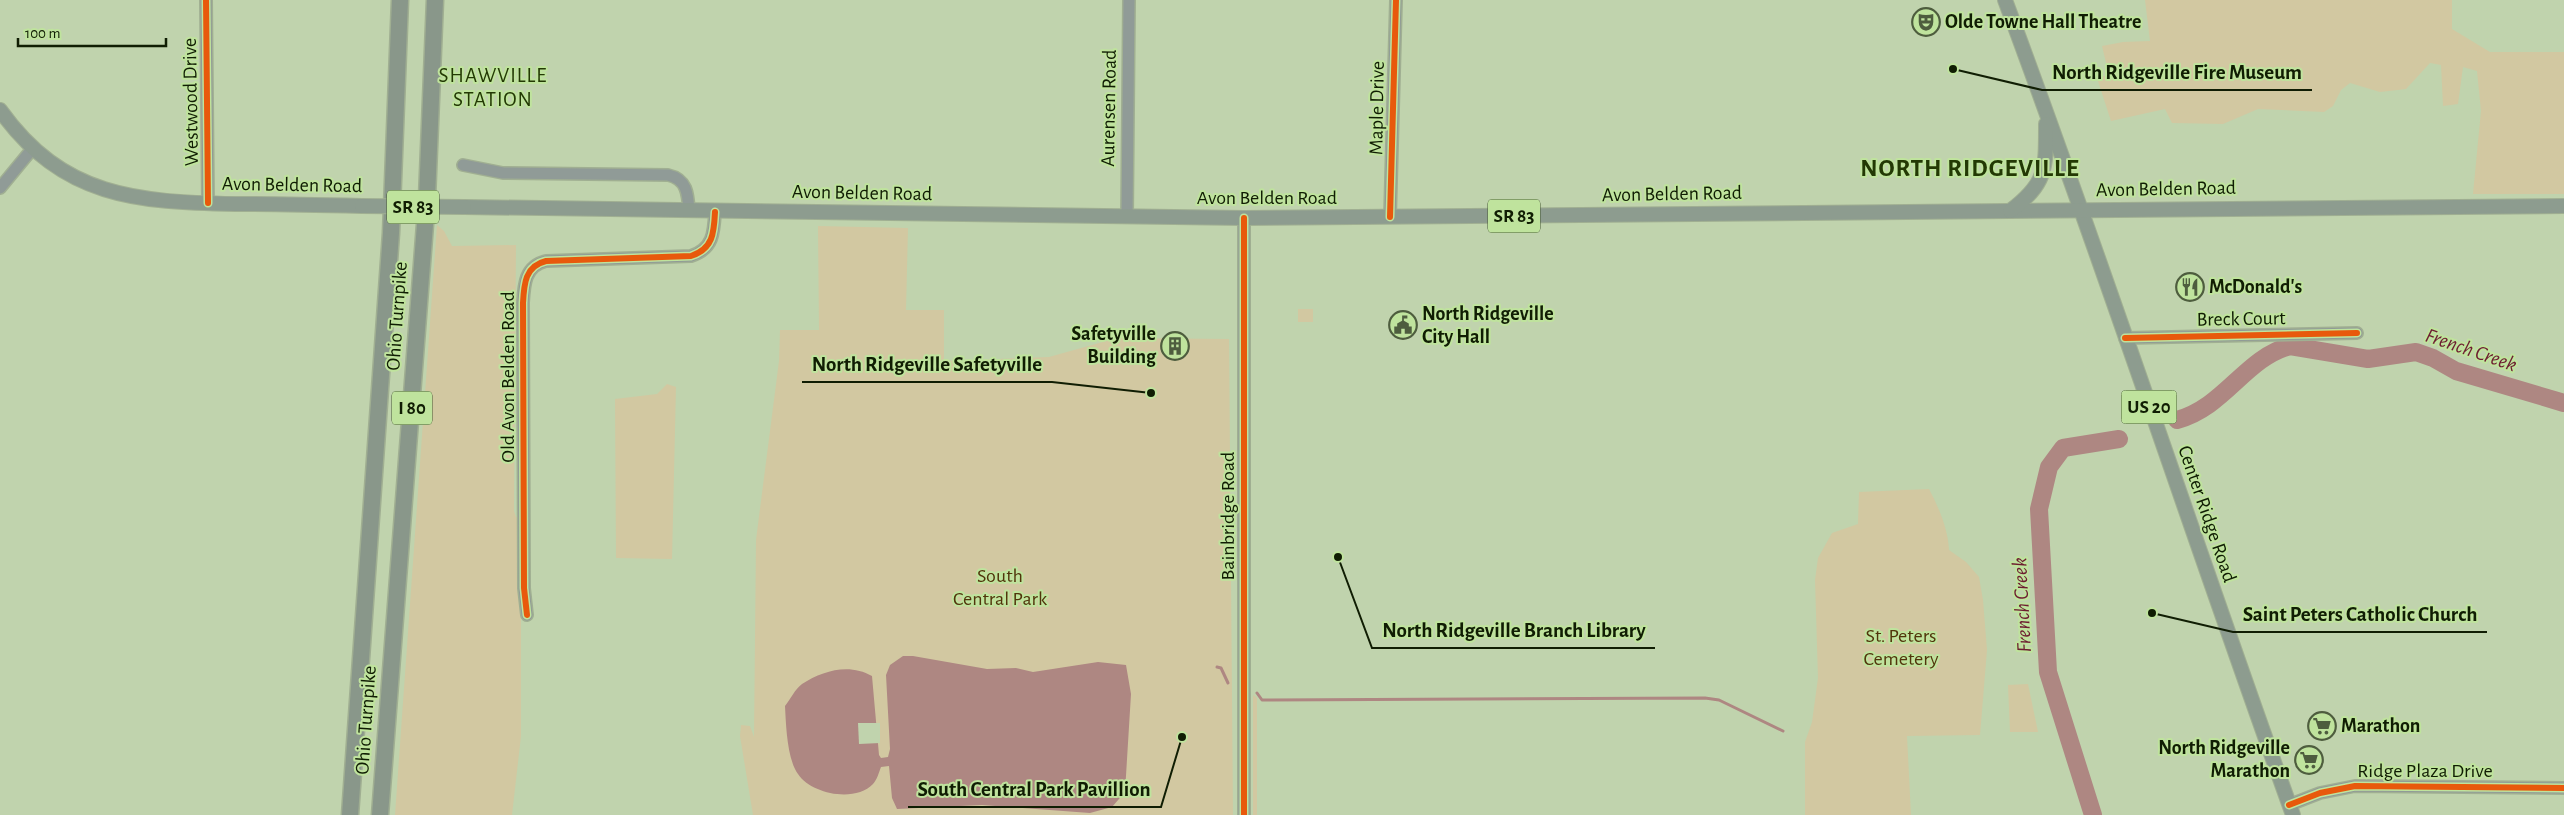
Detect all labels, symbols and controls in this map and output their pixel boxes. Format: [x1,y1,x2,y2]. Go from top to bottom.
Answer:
theatre icon: Olde Towne Hall Theatre [1911,7,1941,37]
place label: Olde Towne Hall Theatre [1945,12,2141,32]
scale bar [18,15,165,47]
text: 100 m [25,26,60,41]
street label: Westwood Drive [180,38,202,166]
street label: Aurensen Road [1098,49,1120,167]
callout: North Ridgeville Fire Museum [2042,54,2312,90]
street label: Maple Drive [1366,61,1388,155]
text: North Ridgeville Fire Museum [2052,62,2302,83]
district label: SHAWVILLE STATION [439,65,547,110]
district label: NORTH RIDGEVILLE [1860,156,2080,181]
street label: Avon Belden Road [222,174,362,196]
street label: Avon Belden Road [2096,178,2236,200]
street label: Avon Belden Road [792,182,932,204]
street label: Avon Belden Road [1602,183,1742,205]
street label: Avon Belden Road [1197,188,1337,208]
road number: SR 83 [387,190,439,223]
road number: SR 83 [1488,200,1540,232]
street label: Ohio Turnpike [383,261,411,371]
restaurant icon: McDonald's [2175,272,2205,302]
place label: McDonald's [2209,277,2302,297]
street label: Old Avon Belden Road [498,291,518,463]
place label: North Ridgeville City Hall [1422,304,1554,347]
street label: Breck Court [2196,308,2286,330]
public building icon: North Ridgeville City Hall [1388,310,1418,340]
place label: Safetyville Building [1071,324,1157,367]
water label: French Creek [2423,325,2520,376]
building icon: Safetyville Building [1160,331,1190,361]
callout: North Ridgeville Safetyville [802,346,1052,382]
text: North Ridgeville Safetyville [812,354,1042,375]
road number: US 20 [2122,391,2176,424]
road number: I 80 [392,392,432,424]
street label: Center Ridge Road [2174,443,2240,585]
street label: Bainbridge Road [1218,452,1238,580]
water label: French Creek [2009,557,2035,653]
park label: South Central Park [953,566,1047,609]
callout: Saint Peters Catholic Church [2233,596,2487,632]
text: Saint Peters Catholic Church [2243,604,2477,625]
callout: North Ridgeville Branch Library [1372,612,1655,648]
text: North Ridgeville Branch Library [1382,620,1646,641]
park label: St. Peters Cemetery [1864,626,1939,669]
street label: Ohio Turnpike [352,665,380,775]
supermarket icon: Marathon [2307,711,2337,741]
place label: Marathon [2341,716,2420,736]
place label: North Ridgeville Marathon [2158,738,2290,781]
supermarket icon: North Ridgeville Marathon [2294,745,2324,775]
street label: Ridge Plaza Drive [2357,761,2493,781]
callout: South Central Park Pavillion [908,771,1161,807]
text: South Central Park Pavillion [917,779,1151,800]

